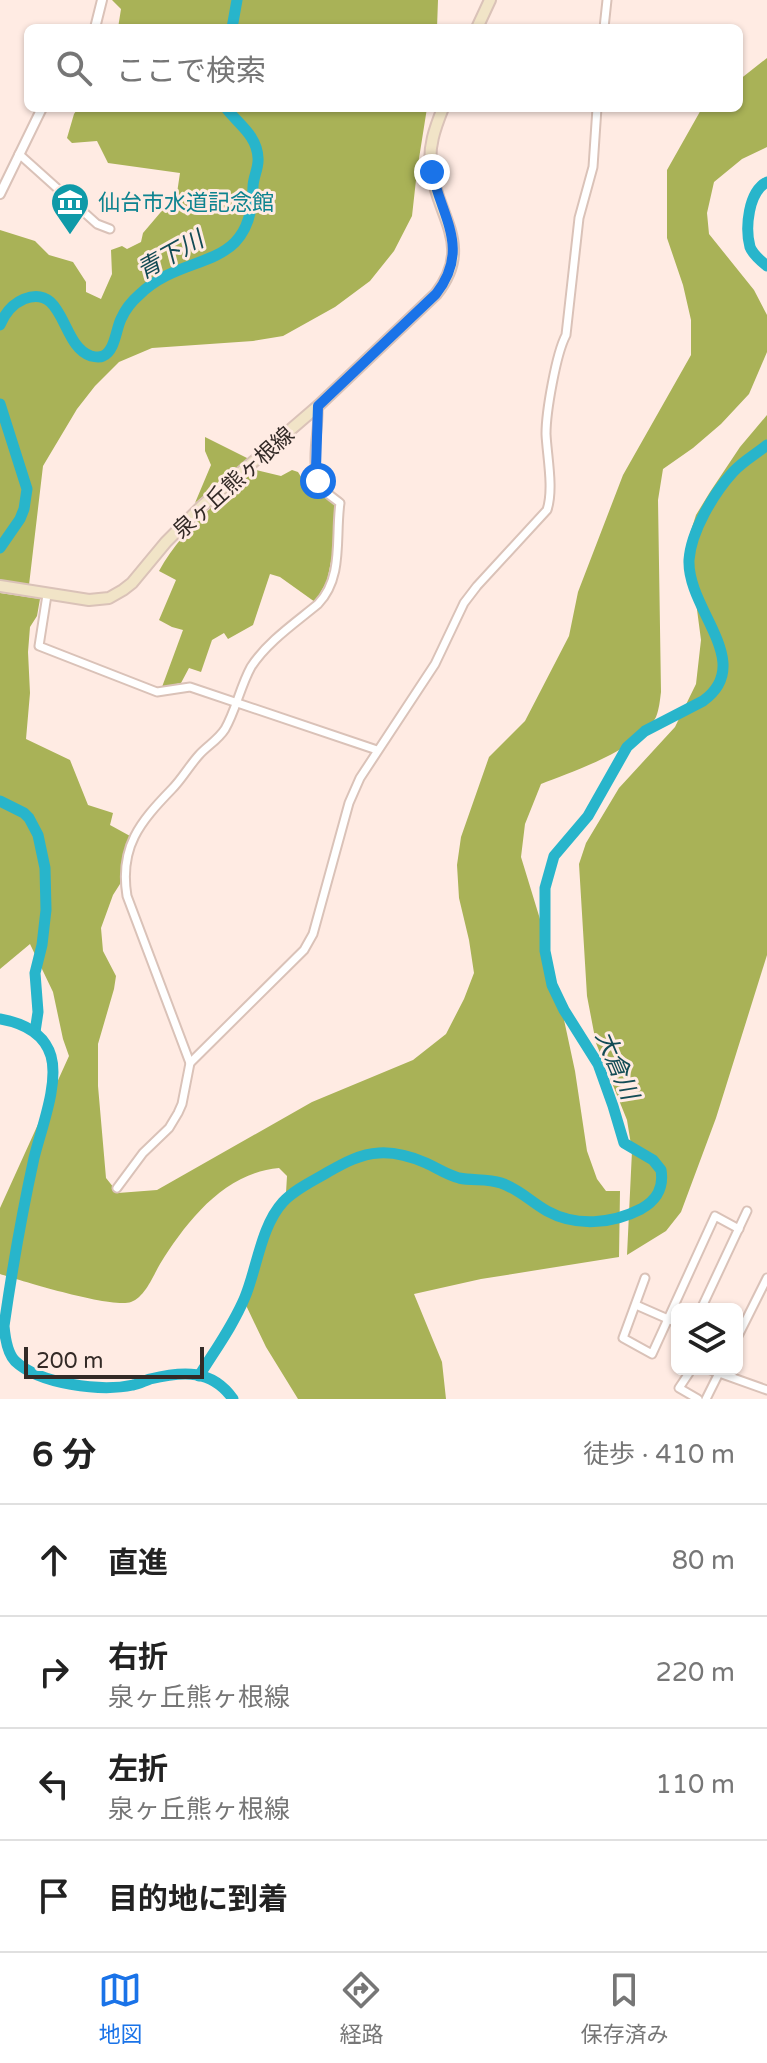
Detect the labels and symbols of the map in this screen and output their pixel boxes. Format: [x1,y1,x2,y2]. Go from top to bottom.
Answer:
route end [414,154,450,190]
museum icon: 仙台市水道記念館 [49,181,91,236]
place label: 仙台市水道記念館 [98,190,274,216]
water label: 青下川 [132,224,211,286]
street label: 泉ヶ丘熊ヶ根線 [168,422,300,544]
route start [300,463,336,499]
water label: 大倉川 [589,1026,645,1107]
scale bar [24,1343,204,1379]

